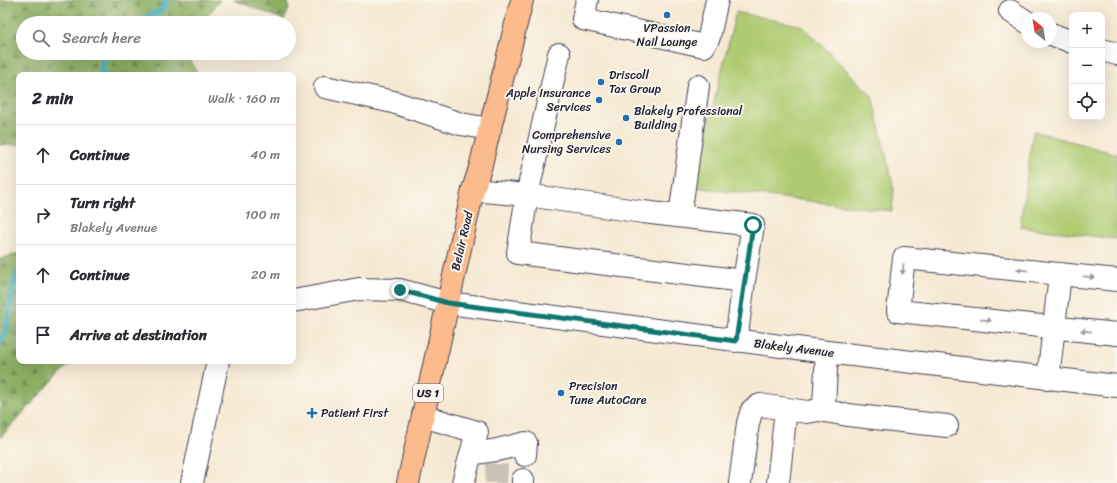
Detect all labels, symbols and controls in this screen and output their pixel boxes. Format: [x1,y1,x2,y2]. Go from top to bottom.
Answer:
marker: VPassion Nail Lounge [662,10,672,20]
north arrow [1021,12,1057,48]
map controls [1069,12,1105,120]
button: + [1069,12,1105,48]
search box [16,16,296,60]
place label: VPassion Nail Lounge [637,17,697,53]
text: Search here [62,25,141,51]
icon: search [30,27,52,49]
button: − [1069,48,1105,84]
place label: Driscoll Tax Group [609,64,662,100]
marker: Driscoll Tax Group [596,77,606,87]
place label: Apple Insurance Services [505,82,591,118]
text: 2 min [32,83,73,113]
button: locate [1069,84,1105,120]
text: Walk · 160 m [208,87,280,110]
marker: Apple Insurance Services [594,95,604,105]
place label: Blakely Professional Building [634,100,743,136]
marker: Blakely Professional Building [621,113,631,123]
place label: Comprehensive Nursing Services [522,124,611,160]
marker: Comprehensive Nursing Services [614,137,624,147]
text: Continue [70,142,130,168]
text: 40 m [250,143,280,166]
icon: ahead [32,144,54,166]
text: Turn right [70,190,135,216]
text: 100 m [245,203,280,226]
icon: right [32,204,54,226]
street label: Belair Road [445,209,480,273]
text: Blakely Avenue [70,216,157,239]
route start [744,216,762,234]
text: Continue [70,262,130,288]
text: 20 m [251,263,280,286]
one-way arrow [899,263,906,275]
icon: ahead [32,264,54,286]
one-way arrow [1016,267,1028,273]
one-way arrow [1083,274,1095,280]
route end [391,281,409,299]
one-way arrow [980,317,992,323]
text: Arrive at destination [70,322,207,348]
icon: arrive [32,324,54,346]
one-way arrow [1080,328,1092,334]
street label: Blakely Avenue [753,332,835,364]
place label: Precision Tune AutoCare [569,375,647,411]
road number: US 1 [413,384,443,402]
marker: Precision Tune AutoCare [556,388,566,398]
place label: Patient First [321,402,389,424]
marker: Patient First [306,407,318,419]

